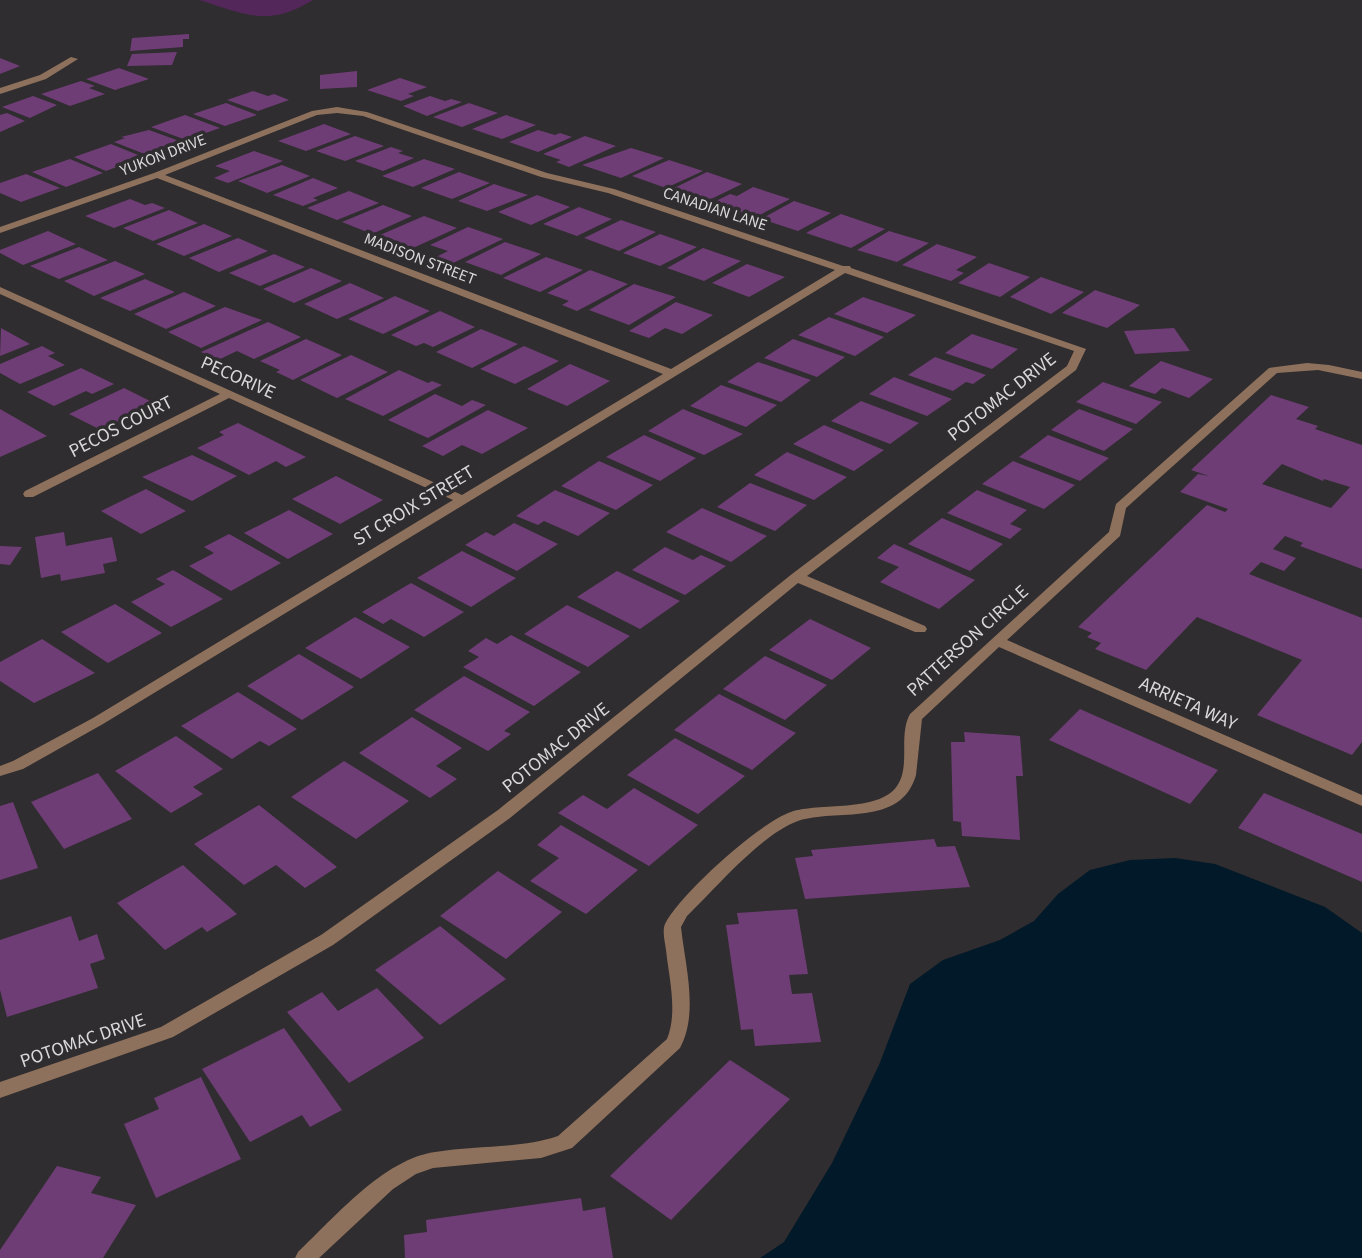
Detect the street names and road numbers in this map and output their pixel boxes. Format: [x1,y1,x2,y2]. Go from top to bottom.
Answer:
street label: YUKON DRIVE [116,128,209,182]
street label: CANADIAN LANE [660,182,770,236]
street label: MADISON STREET [361,228,480,291]
street label: POTOMAC DRIVE [942,346,1062,448]
street label: PECORIVE [196,350,280,406]
street label: PECOS COURT [64,389,178,465]
street label: ST CROIX STREET [348,459,480,553]
street label: PATTERSON CIRCLE [901,579,1035,703]
street label: ARRIETA WAY [1135,670,1242,738]
street label: POTOMAC DRIVE [497,696,615,800]
street label: POTOMAC DRIVE [17,1007,149,1075]

